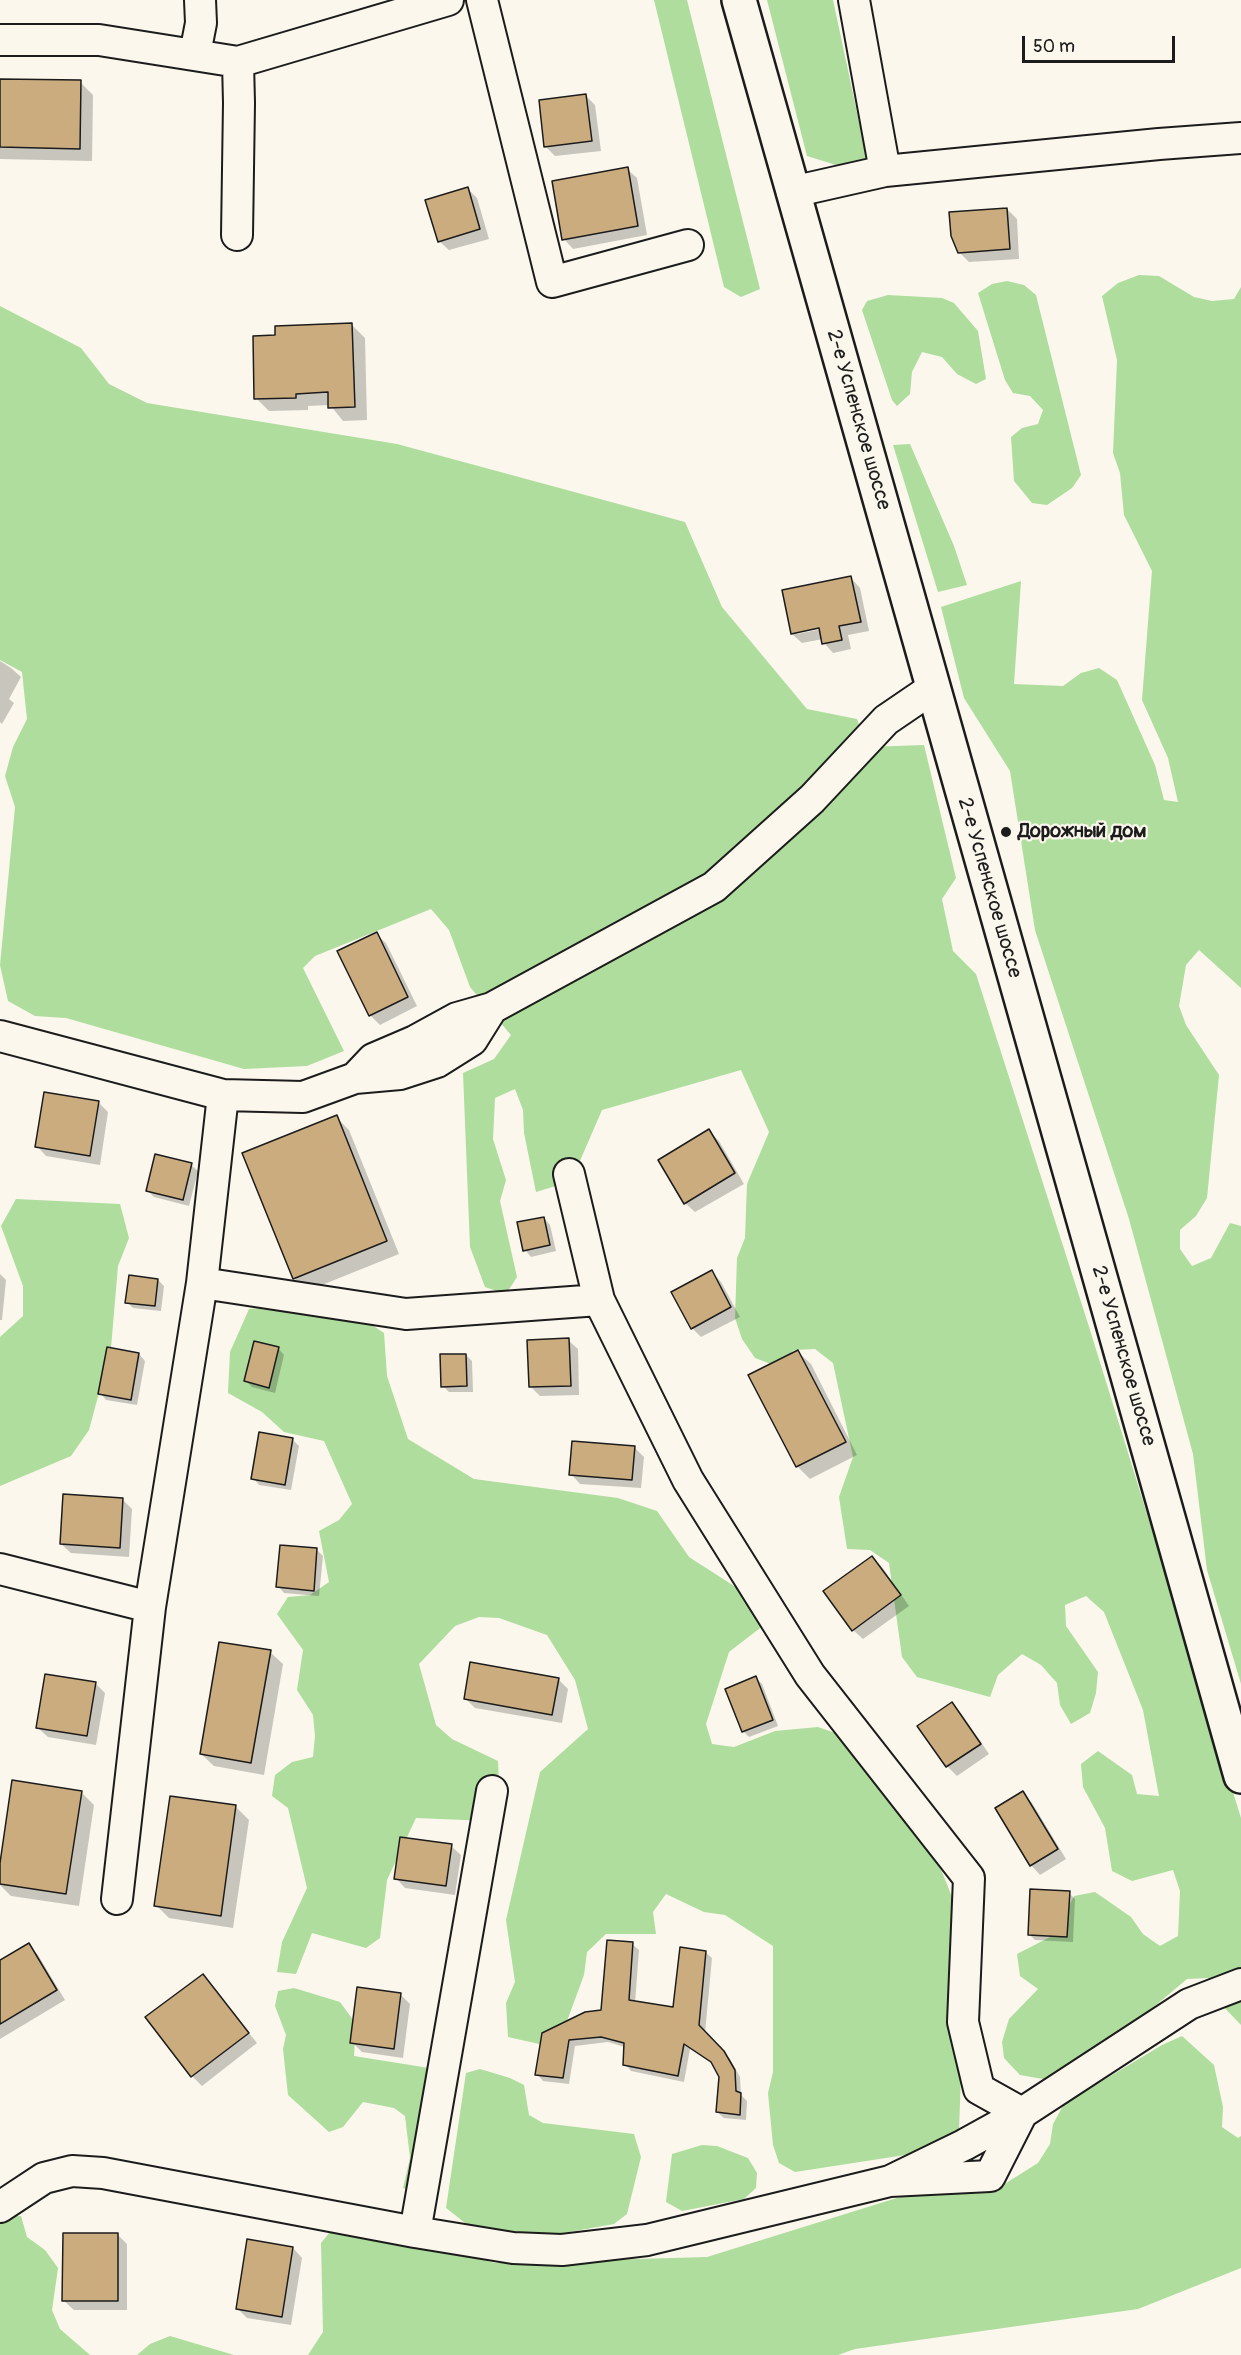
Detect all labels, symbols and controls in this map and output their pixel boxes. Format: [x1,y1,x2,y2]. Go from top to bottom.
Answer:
scale bar [1025,24,1178,62]
text: 50 m [1033,35,1075,58]
street label: 2-е Успенское шоссе [821,327,895,513]
street label: 2-е Успенское шоссе [952,795,1026,981]
place label: Дорожный дом [1018,820,1146,844]
marker: Дорожный дом [999,825,1013,839]
street label: 2-е Успенское шоссе [1086,1263,1160,1449]

